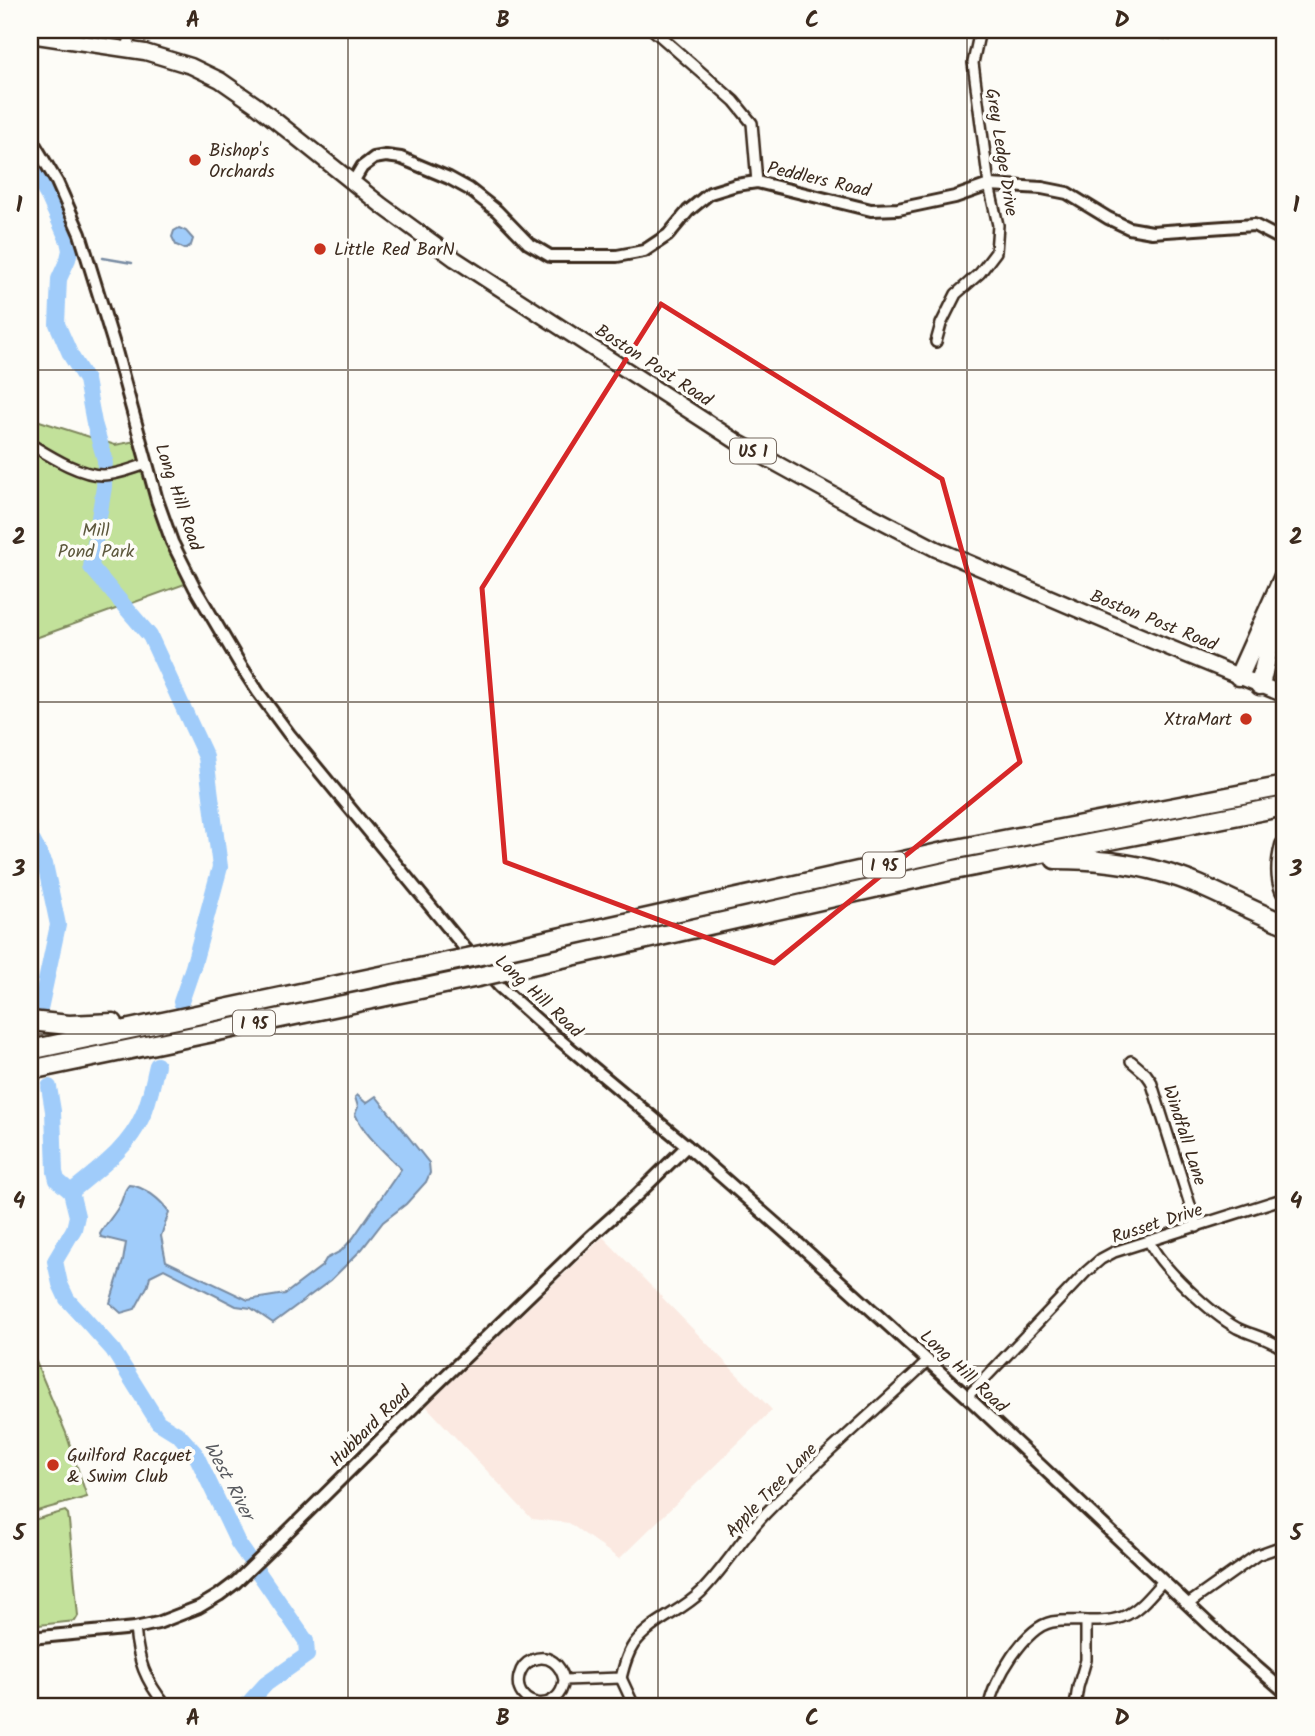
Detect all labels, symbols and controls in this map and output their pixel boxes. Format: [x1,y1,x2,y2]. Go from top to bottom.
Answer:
text: A [186,3,200,39]
text: B [496,3,510,39]
text: C [805,3,819,39]
text: D [1114,3,1130,39]
street label: Grey Ledge Drive [976,86,1025,218]
place label: Bishop's Orchards [209,137,275,187]
marker: Bishop's Orchards [187,152,203,168]
street label: Peddlers Road [764,154,874,207]
text: 1 [16,188,23,224]
text: 1 [1293,188,1300,224]
place label: Little Red BarN [334,236,455,265]
marker: Little Red BarN [312,241,328,257]
street label: Boston Post Road [589,317,719,416]
road number: US 1 [730,438,776,464]
street label: Long Hill Road [146,440,210,556]
park label: Mill Pond Park [58,517,135,567]
text: 2 [12,520,26,556]
text: 2 [1289,520,1303,556]
street label: Boston Post Road [1085,583,1222,661]
place label: XtraMart [1164,706,1233,735]
marker: XtraMart [1238,711,1254,727]
text: 3 [12,852,26,888]
road number: I 95 [863,852,905,878]
text: 3 [1289,852,1303,888]
street label: Long Hill Road [487,948,589,1047]
road number: I 95 [233,1010,275,1036]
street label: Windfall Lane [1154,1081,1213,1189]
text: 4 [13,1184,26,1220]
text: 4 [1290,1184,1303,1220]
street label: Russet Drive [1108,1196,1207,1253]
street label: Long Hill Road [912,1323,1014,1422]
street label: Hubbard Road [323,1379,420,1475]
water label: West River [195,1436,263,1529]
street label: Apple Tree Lane [719,1437,825,1545]
place label: Guilford Racquet & Swim Club [67,1442,193,1492]
marker: Guilford Racquet & Swim Club [45,1457,61,1473]
text: 5 [12,1516,27,1552]
text: 5 [1289,1516,1304,1552]
text: A [186,1701,200,1736]
text: B [496,1701,510,1736]
text: C [805,1701,819,1736]
text: D [1114,1701,1130,1736]

